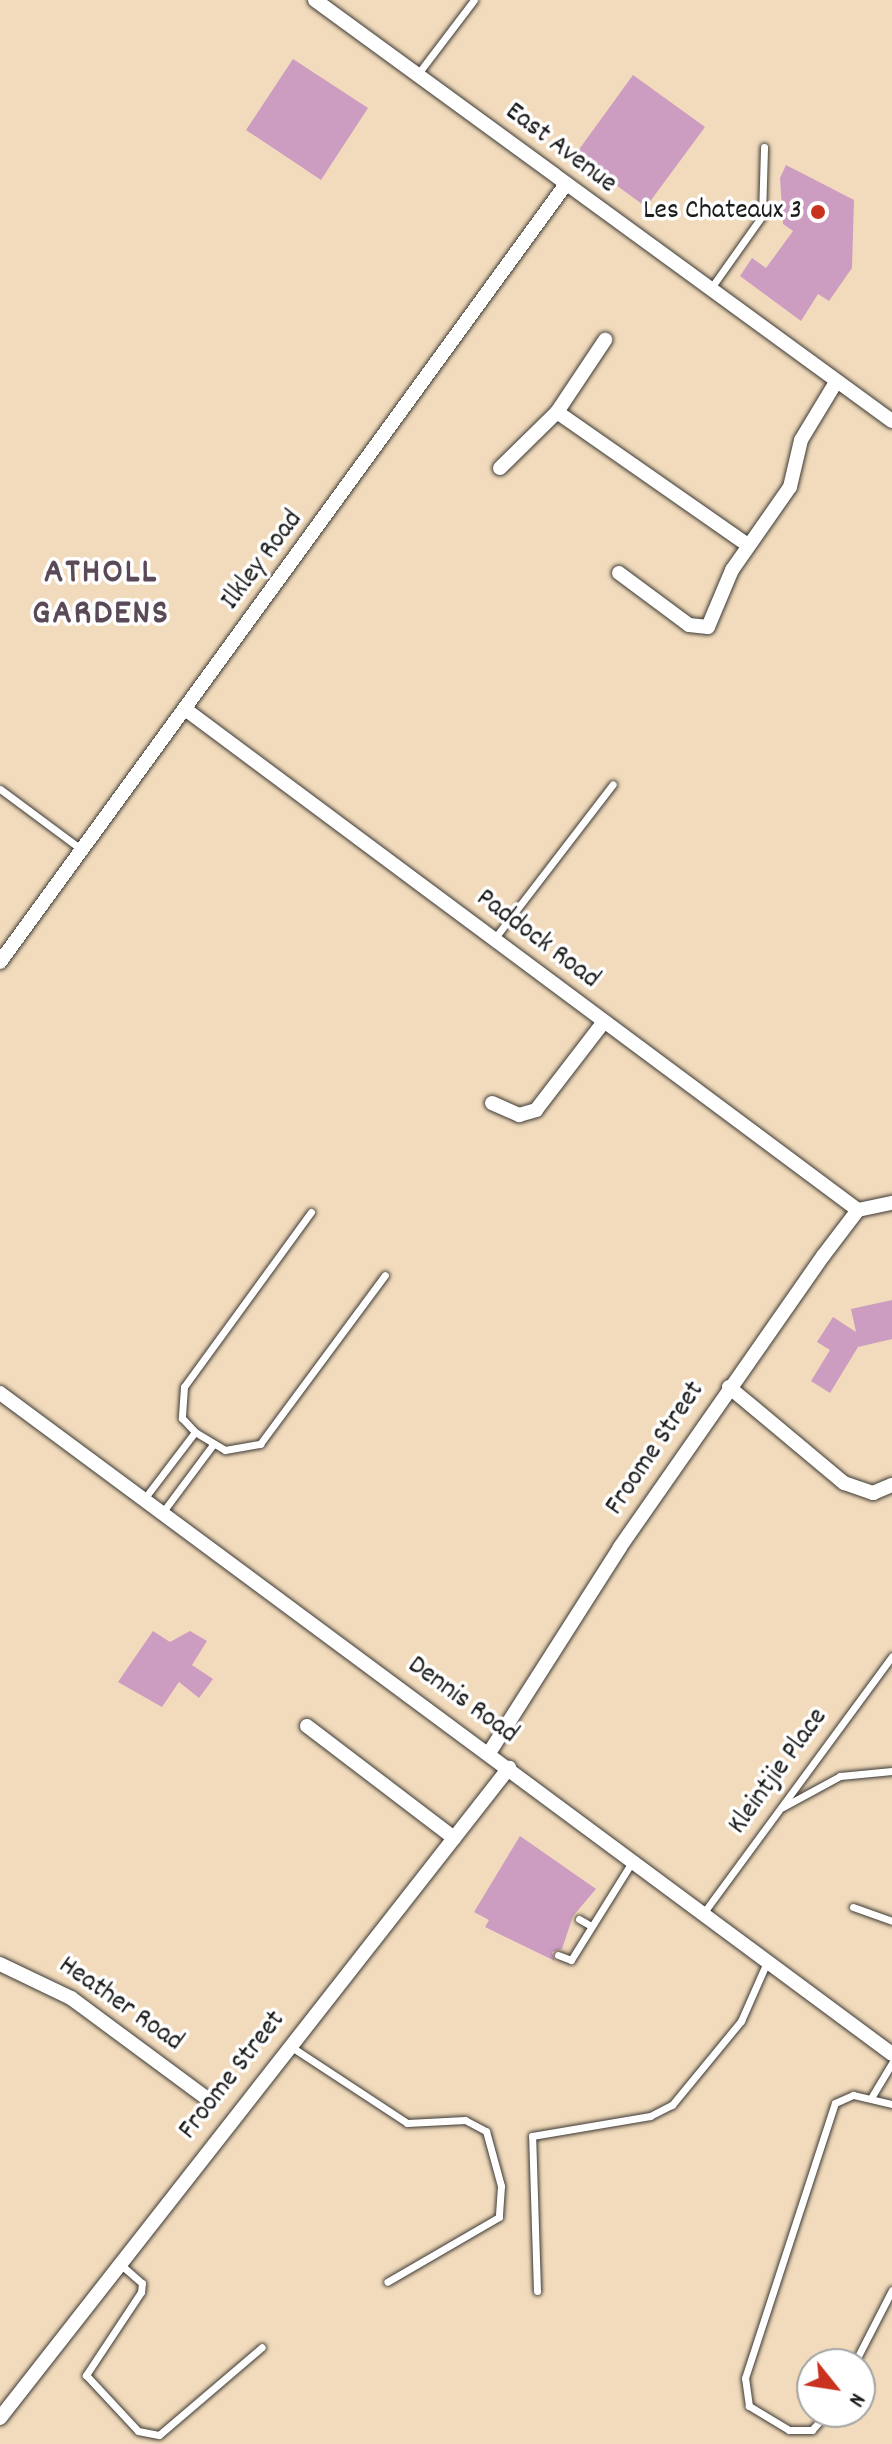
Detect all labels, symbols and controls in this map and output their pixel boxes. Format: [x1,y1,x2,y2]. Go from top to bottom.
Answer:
street label: East Avenue [498,96,622,202]
place label: Les Chateaux 3 [643,195,802,229]
marker: Les Chateaux 3 [809,203,827,221]
street label: Ilkley Road [215,505,311,617]
district label: ATHOLL GARDENS [32,552,170,637]
street label: Paddock Road [469,883,605,997]
street label: Froome Street [599,1376,713,1522]
street label: Dennis Road [400,1650,524,1752]
street label: Kleintjie Place [722,1702,836,1842]
street label: Heather Road [51,1950,189,2060]
street label: Froome Street [172,2005,294,2147]
north arrow [796,2348,876,2428]
text: N [839,2387,872,2412]

